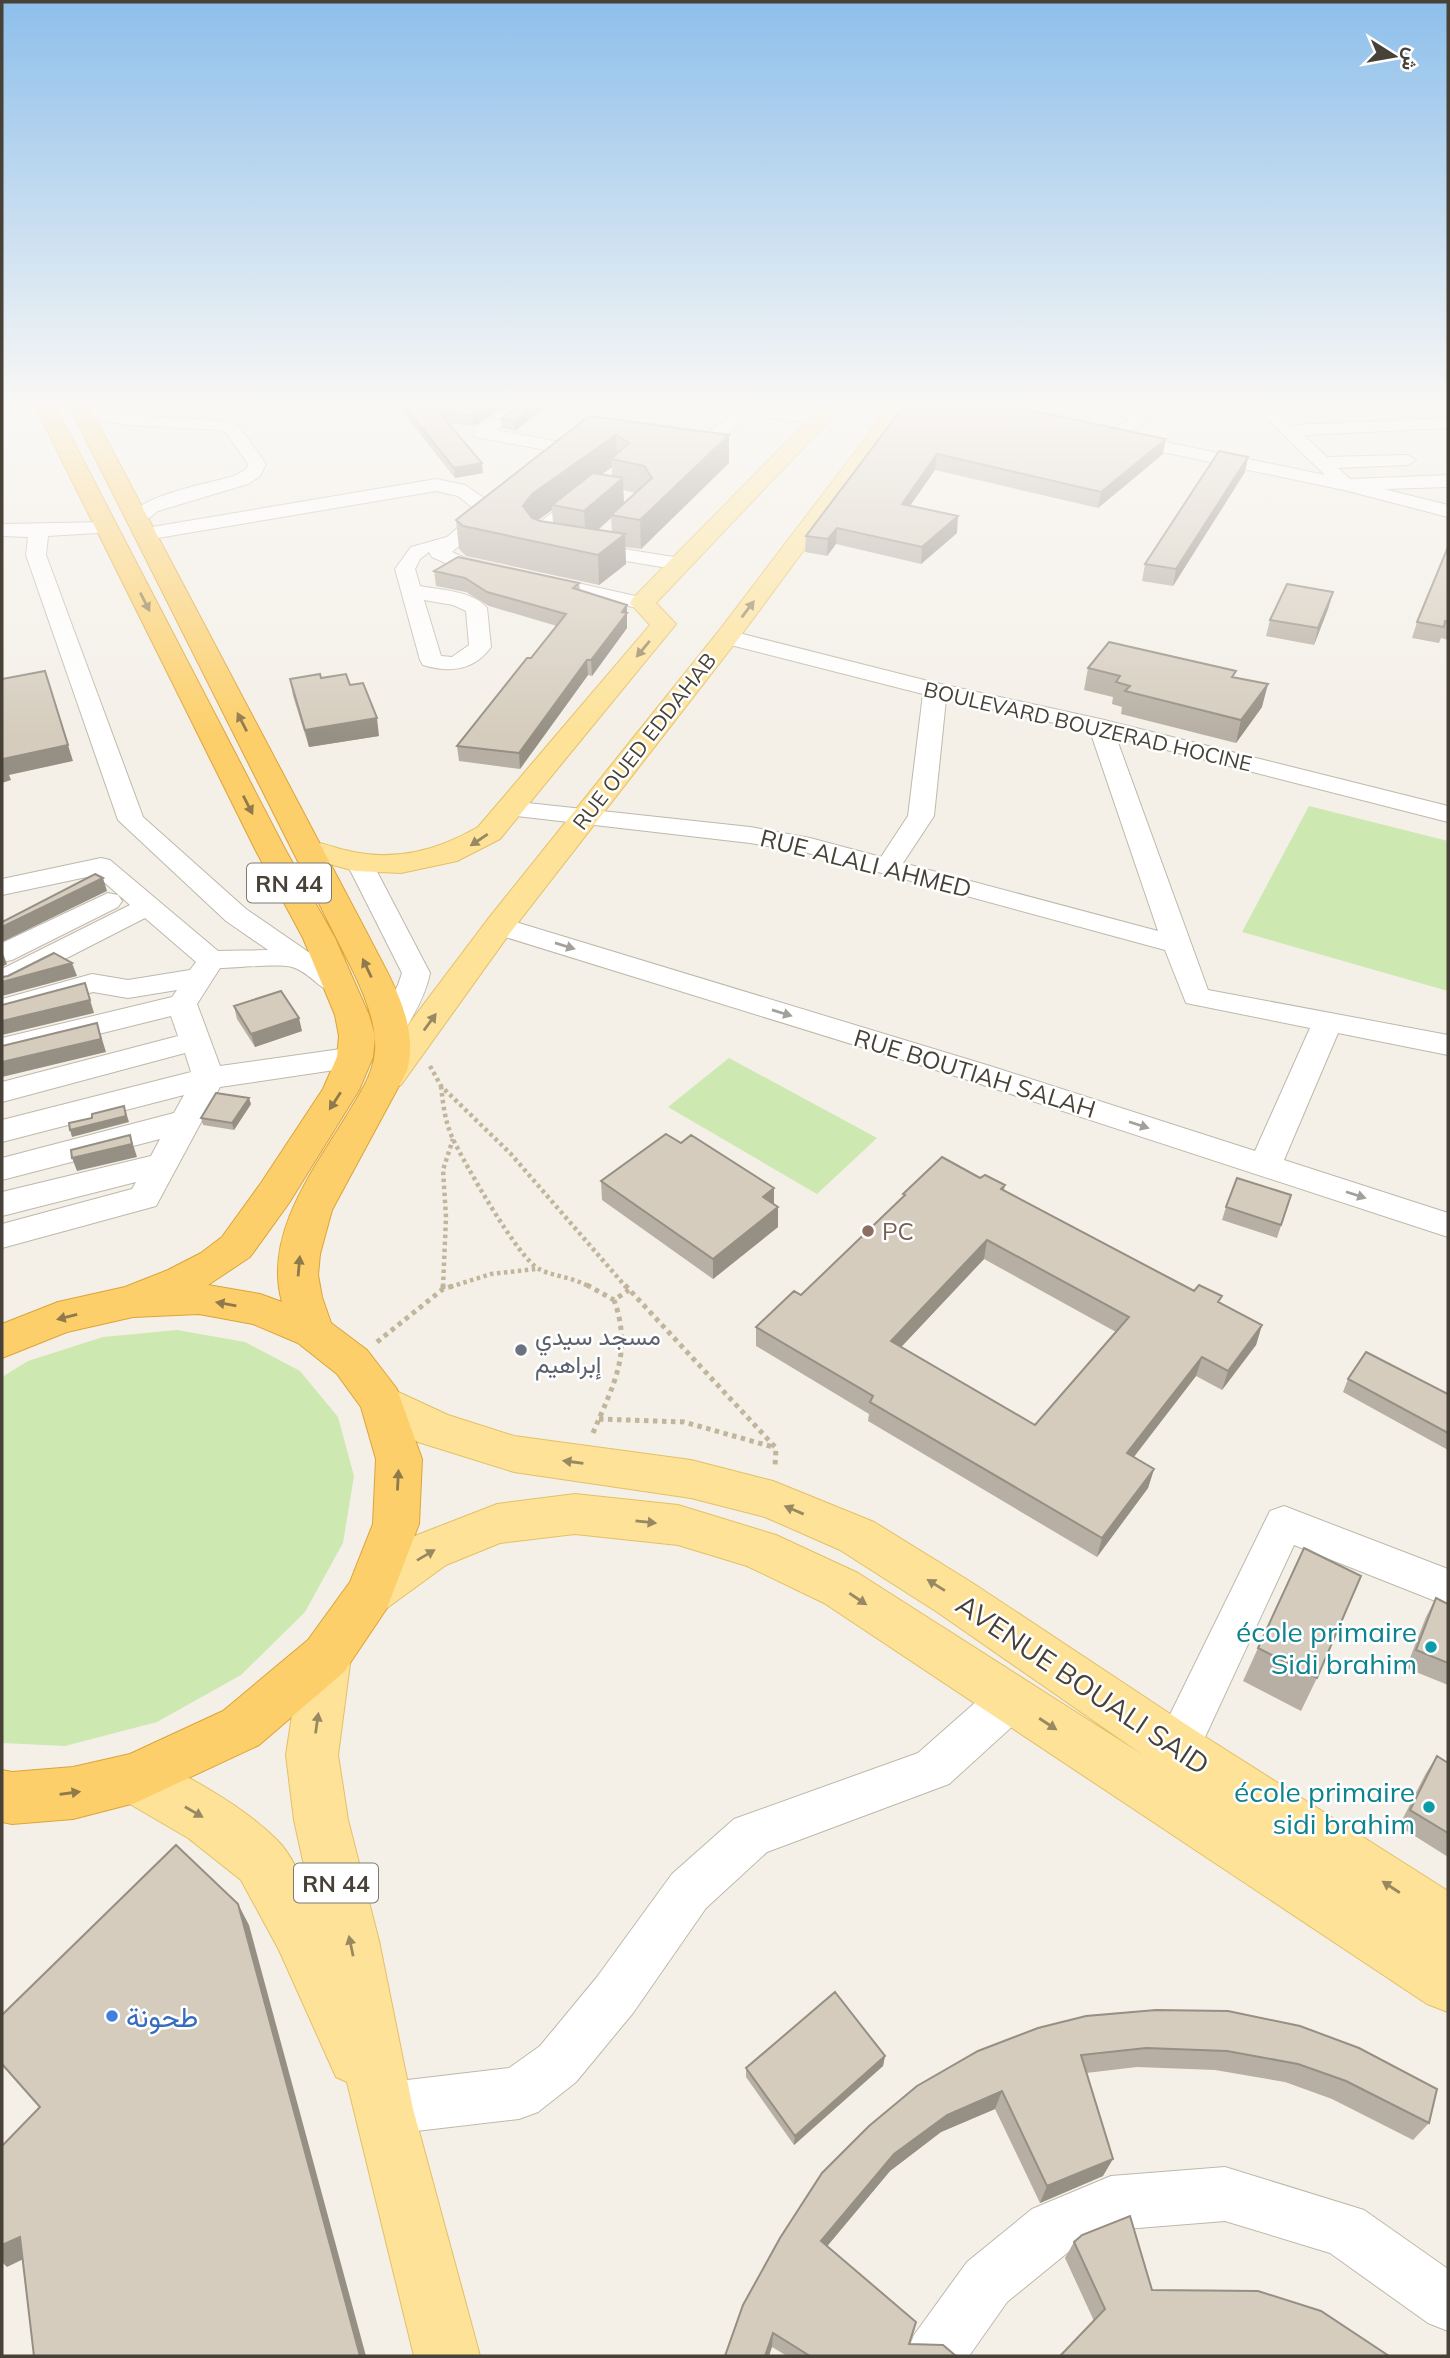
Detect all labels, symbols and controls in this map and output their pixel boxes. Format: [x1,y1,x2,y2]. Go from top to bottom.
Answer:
north arrow [1359,21,1429,91]
text: ش [1397,46,1425,73]
one-way arrow [139,592,151,612]
one-way arrow [741,600,755,618]
one-way arrow [636,641,651,658]
street label: RUE OUED EDDAHAB [567,647,721,835]
street label: BOULEVARD BOUZERAD HOCINE [921,676,1255,776]
one-way arrow [237,711,249,731]
one-way arrow [242,795,253,815]
street label: RUE ALALI AHMED [757,822,975,904]
one-way arrow [469,833,488,846]
road number: RN 44 [247,863,331,902]
one-way arrow [554,942,575,952]
one-way arrow [362,958,373,978]
one-way arrow [772,1008,793,1019]
one-way arrow [423,1013,437,1032]
street label: RUE BOUTIAH SALAH [851,1022,1099,1124]
one-way arrow [328,1091,341,1110]
one-way arrow [1129,1121,1150,1131]
one-way arrow [1345,1191,1366,1201]
place label: PC [882,1216,914,1246]
marker: PC [860,1223,876,1239]
one-way arrow [294,1255,305,1277]
one-way arrow [215,1298,237,1309]
one-way arrow [55,1312,77,1323]
place label: مسجد سيدي إبراهيم [535,1321,661,1381]
marker: مسجد سيدي إبراهيم [513,1342,529,1358]
one-way arrow [562,1457,584,1468]
one-way arrow [392,1469,403,1491]
one-way arrow [784,1504,805,1515]
one-way arrow [635,1517,657,1528]
one-way arrow [417,1548,436,1561]
one-way arrow [926,1579,945,1592]
street label: AVENUE BOUALI SAID [950,1586,1216,1782]
one-way arrow [848,1593,868,1606]
place label: école primaire Sidi brahim [1236,1614,1417,1681]
marker: école primaire Sidi brahim [1423,1639,1439,1655]
one-way arrow [311,1711,322,1733]
one-way arrow [1038,1718,1058,1731]
place label: école primaire sidi brahim [1234,1774,1415,1841]
one-way arrow [59,1787,81,1798]
marker: école primaire sidi brahim [1421,1799,1437,1815]
one-way arrow [185,1806,204,1818]
road number: RN 44 [294,1864,378,1902]
one-way arrow [1381,1880,1401,1893]
one-way arrow [345,1935,356,1957]
place label: طحونة [126,1999,198,2035]
marker: طحونة [104,2008,120,2024]

